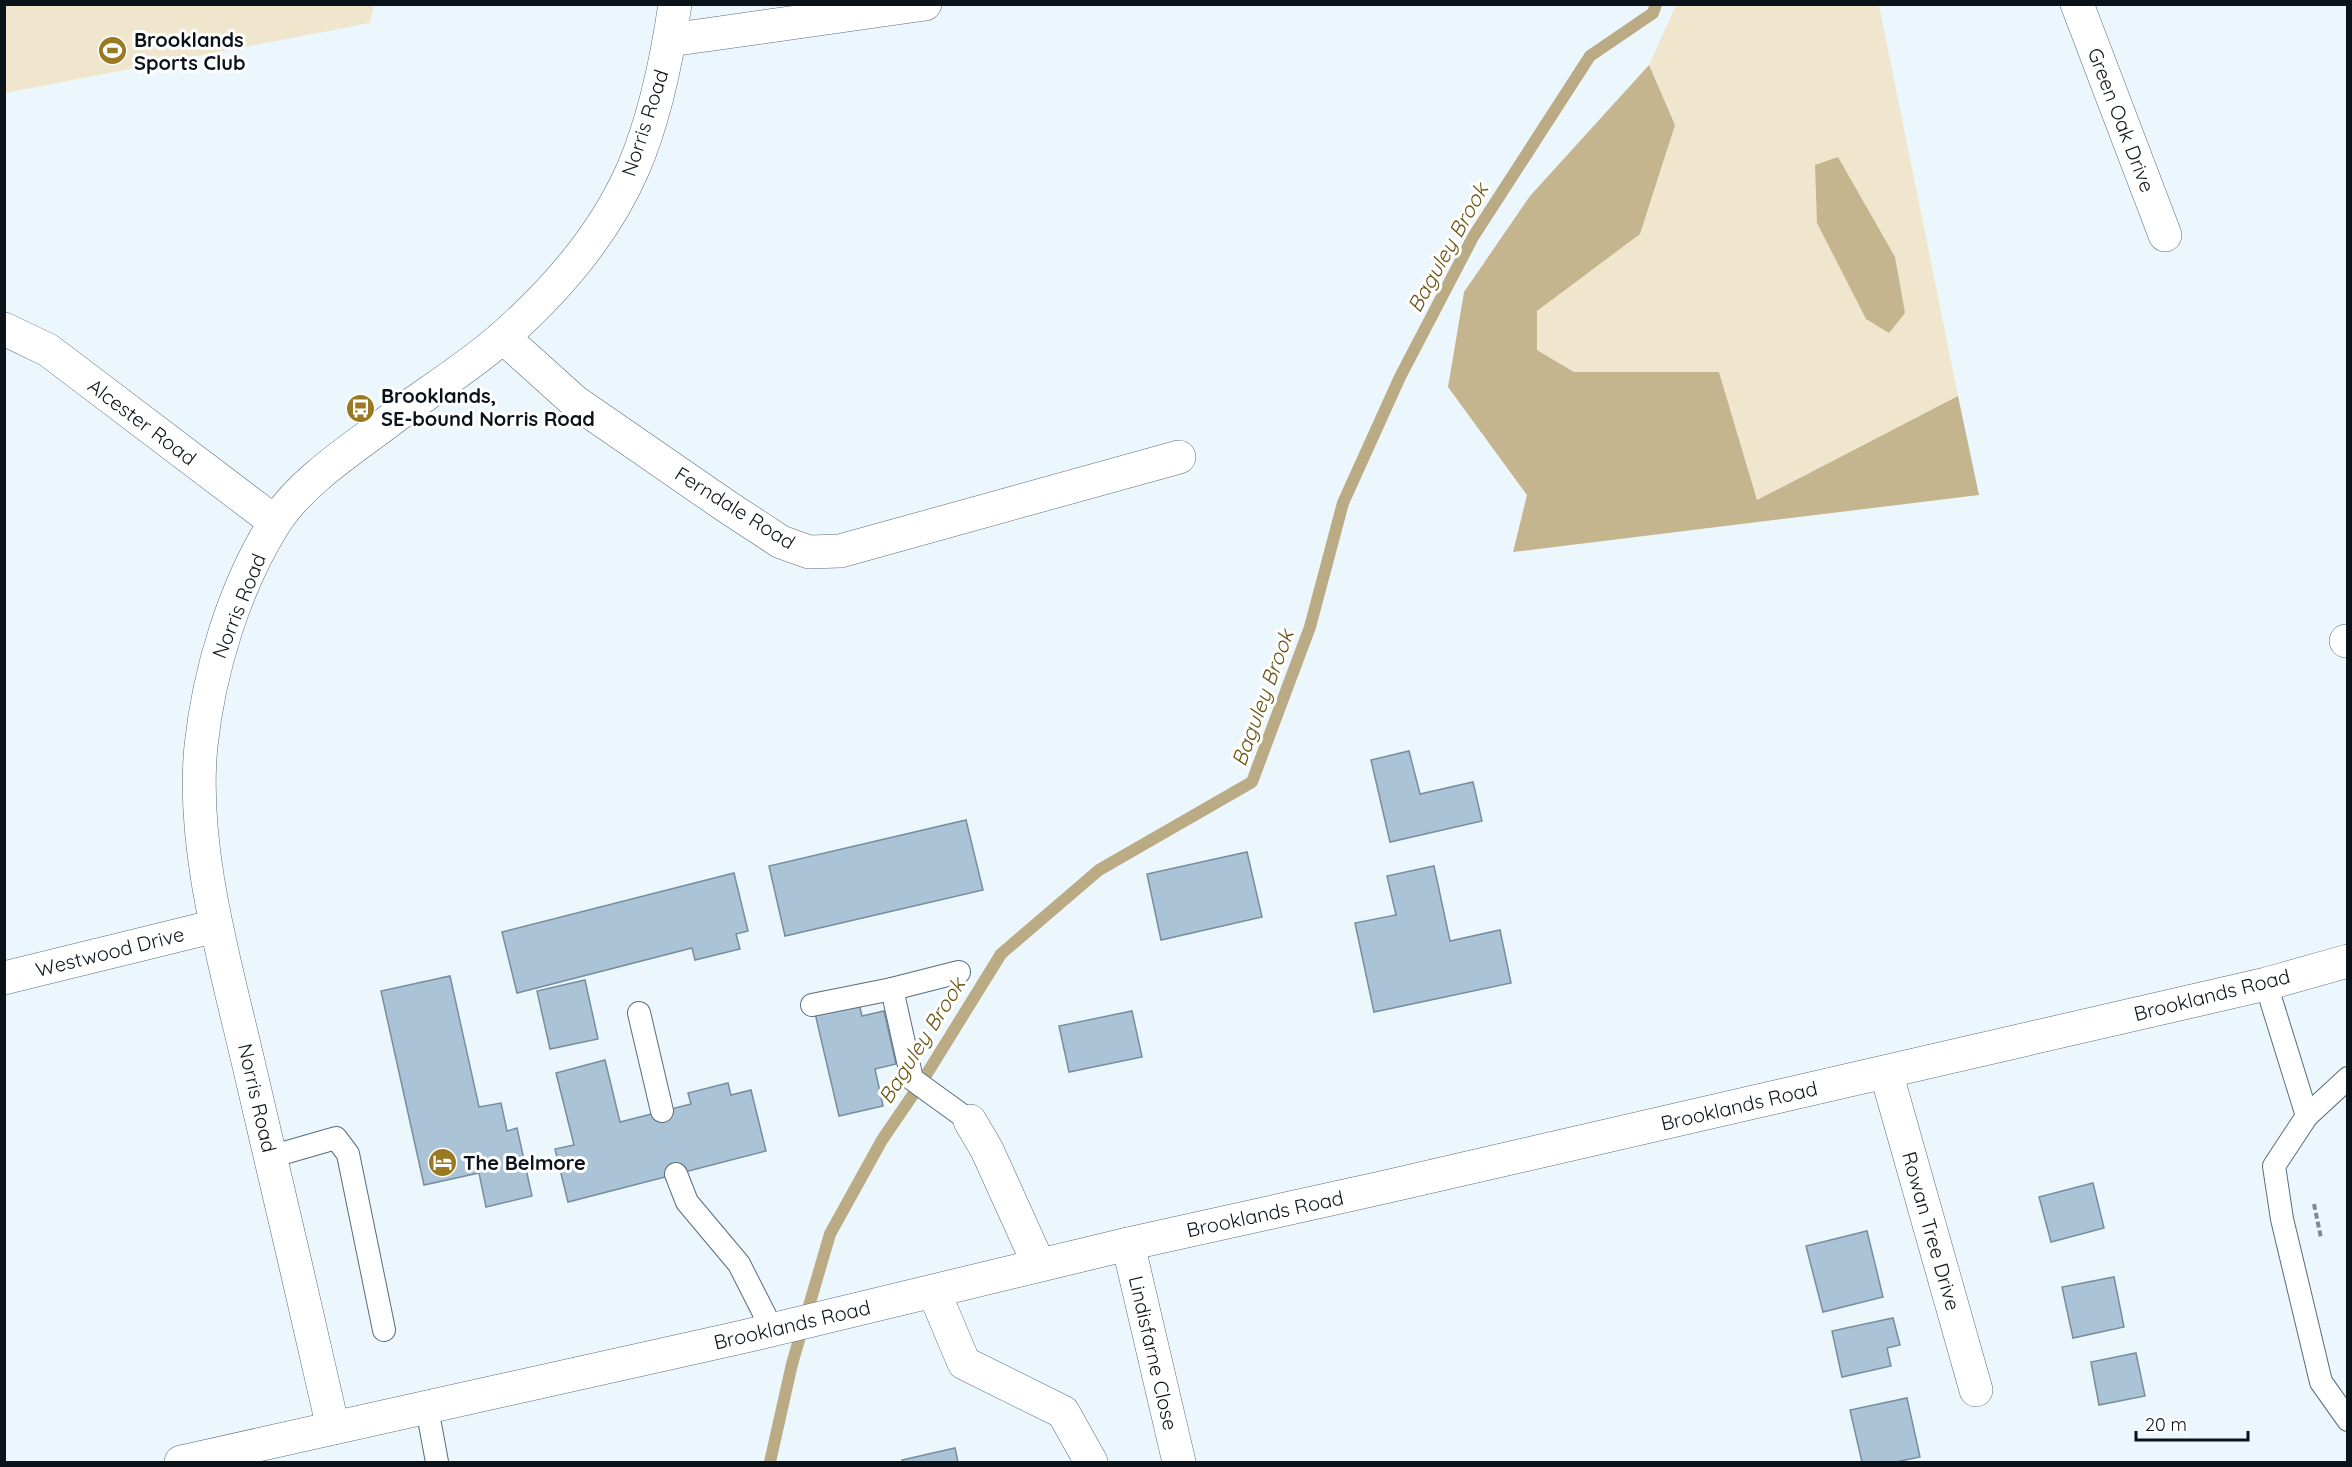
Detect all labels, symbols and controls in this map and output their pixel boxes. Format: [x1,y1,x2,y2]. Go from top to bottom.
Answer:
place label: Brooklands Sports Club [134,27,246,75]
sports icon: Brooklands Sports Club [97,35,129,67]
street label: Green Oak Drive [2082,44,2160,196]
street label: Norris Road [616,66,674,179]
water label: Baguley Brook [1401,177,1494,316]
street label: Alcester Road [83,373,201,470]
place label: Brooklands, SE-bound Norris Road [381,383,595,431]
bus stop icon: Brooklands, SE-bound Norris Road [344,392,376,424]
street label: Ferndale Road [671,461,800,554]
street label: Norris Road [206,550,271,662]
water label: Baguley Brook [1225,624,1299,769]
street label: Westwood Drive [33,921,187,982]
street label: Brooklands Road [2131,963,2292,1026]
water label: Baguley Brook [872,971,971,1108]
street label: Norris Road [233,1041,282,1155]
street label: Brooklands Road [1658,1075,1820,1136]
hotel icon: The Belmore [426,1147,458,1179]
street label: Rowan Tree Drive [1897,1149,1966,1313]
place label: The Belmore [463,1150,586,1175]
street label: Brooklands Road [1184,1185,1346,1242]
street label: Lindisfarne Close [1124,1273,1183,1433]
street label: Brooklands Road [711,1294,873,1355]
scale bar [2136,1404,2248,1442]
text: 20 m [2145,1413,2187,1436]

